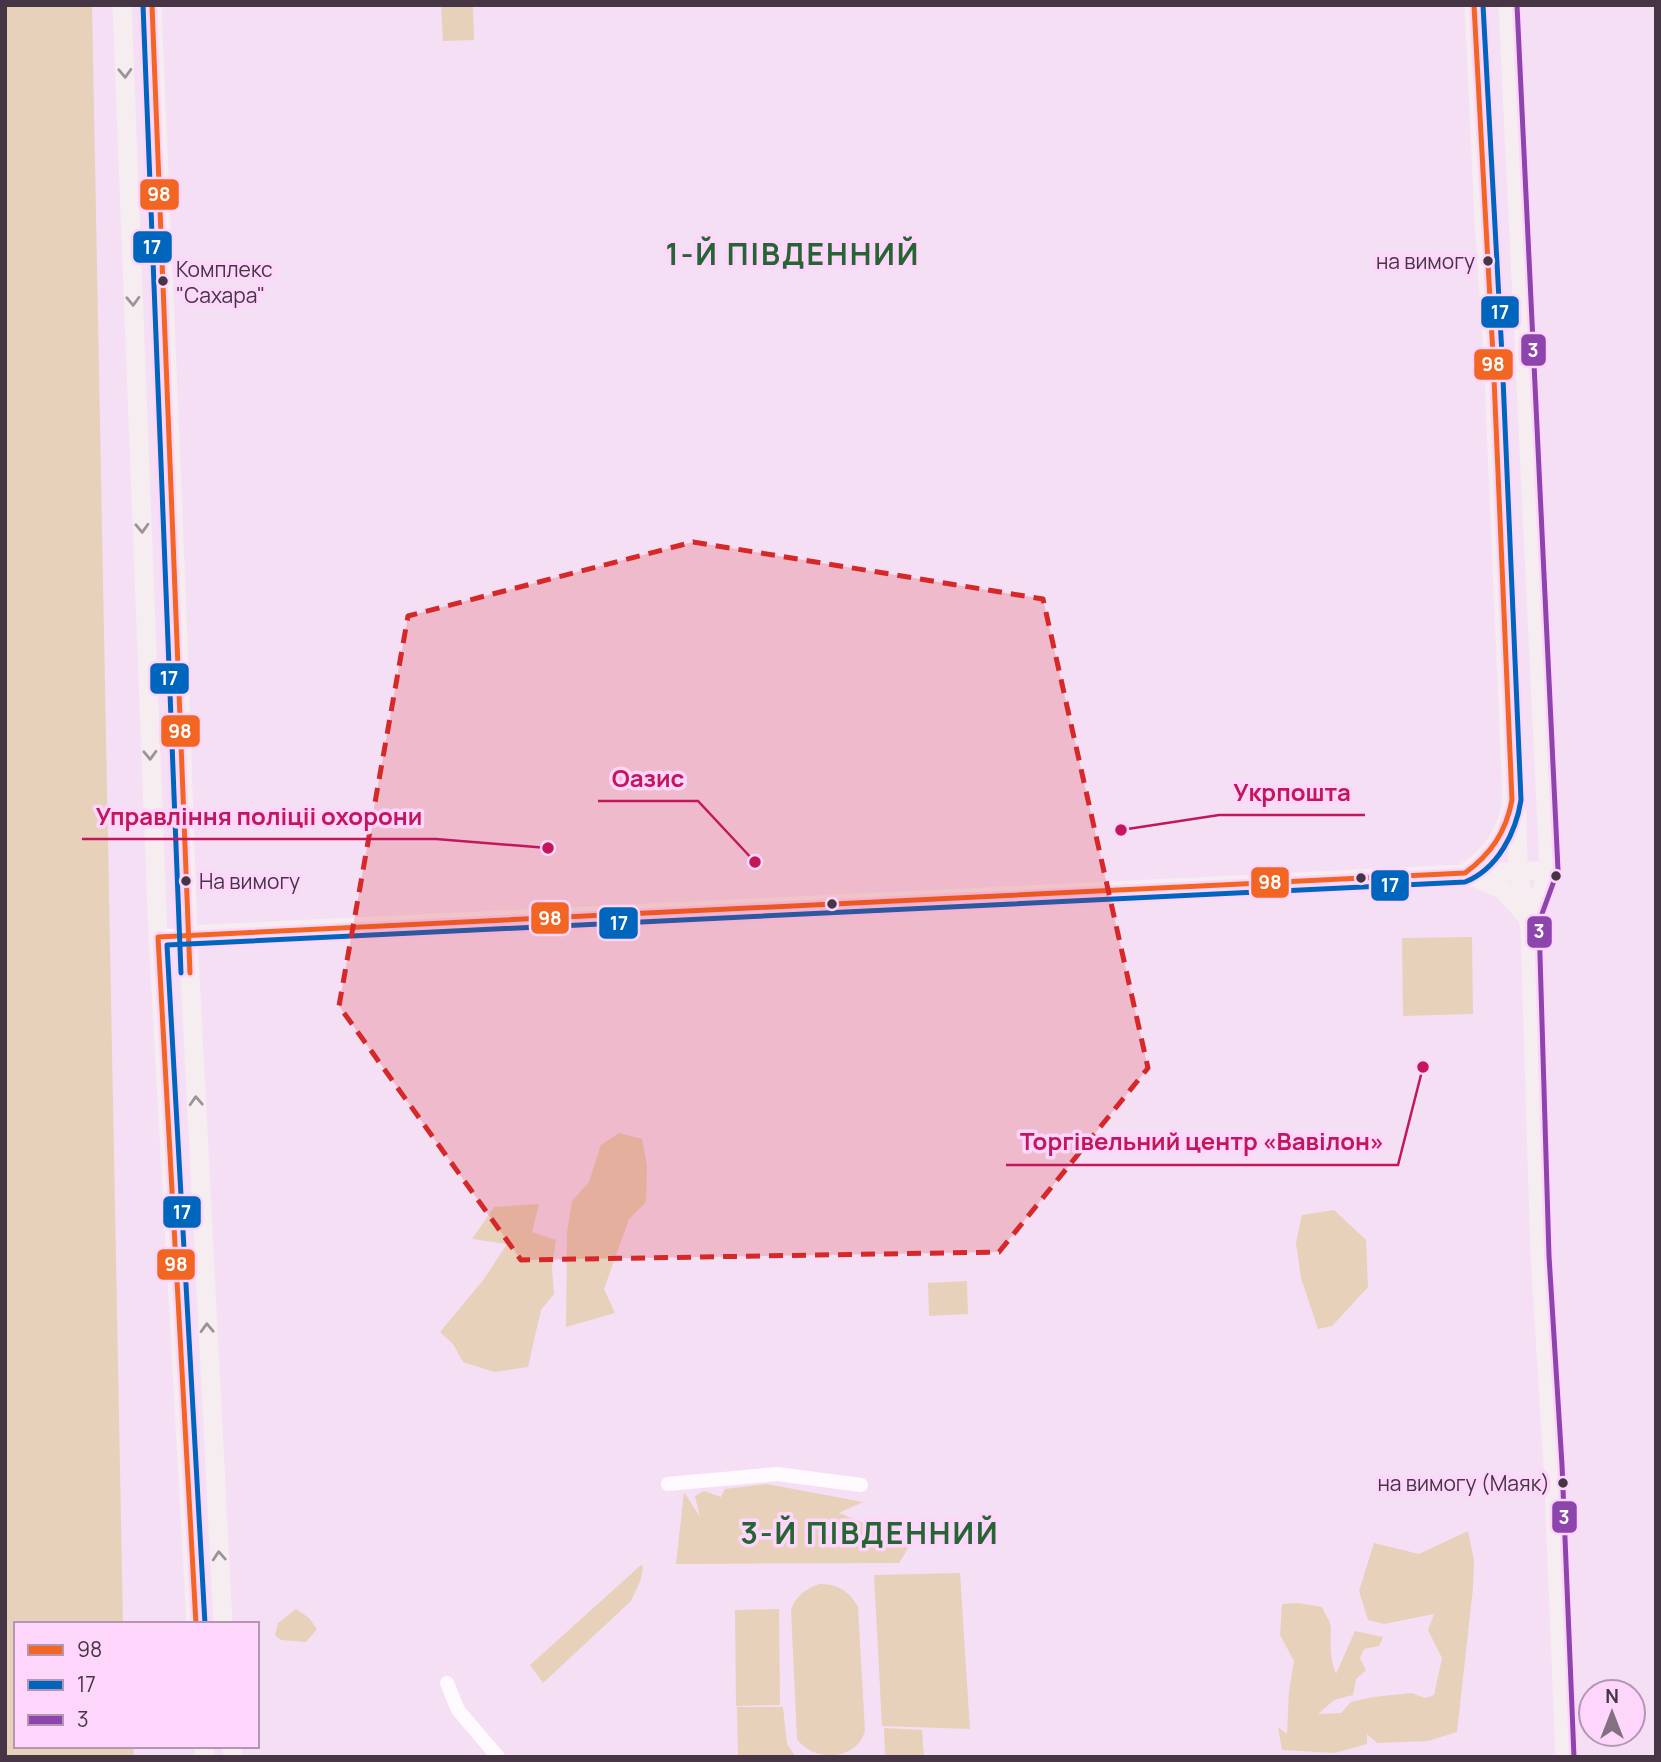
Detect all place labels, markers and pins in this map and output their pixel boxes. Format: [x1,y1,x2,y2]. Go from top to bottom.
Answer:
place label: на вимогу [1376,247,1475,275]
marker: на вимогу [1481,254,1495,268]
place label: Комплекс "Сахара" [176,255,273,309]
marker: Комплекс "Сахара" [156,274,170,288]
callout: Оазис [598,756,698,801]
callout: Укрпошта [1219,770,1365,815]
callout: Управлiння полiцii охорони [82,794,436,839]
place label: На вимогу [199,867,300,895]
unlabelled marker [1549,869,1563,883]
unlabelled marker [1354,871,1368,885]
marker: На вимогу [179,874,193,888]
unlabelled marker [825,897,839,911]
callout: Торгівельний центр «Вавілон» [1006,1120,1398,1165]
place label: на вимогу (Маяк) [1377,1469,1550,1497]
marker: на вимогу (Маяк) [1556,1476,1570,1490]

